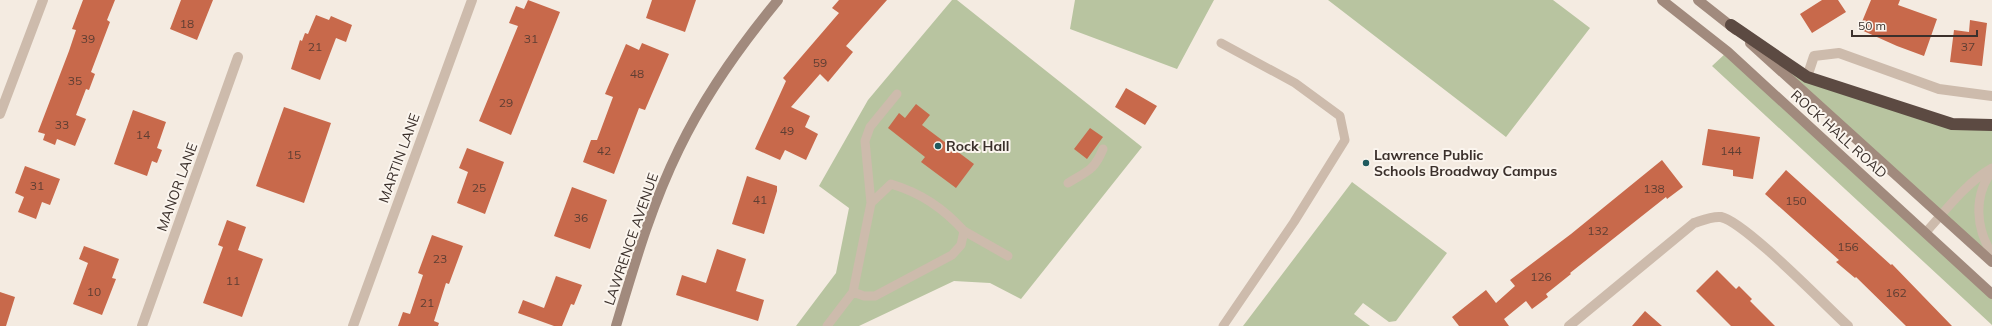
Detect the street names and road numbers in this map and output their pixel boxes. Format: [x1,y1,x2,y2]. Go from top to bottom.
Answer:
street label: ROCK HALL ROAD [1787,86,1891,182]
street label: MARTIN LANE [374,111,424,205]
street label: MANOR LANE [153,140,201,234]
street label: LAWRENCE AVENUE [600,170,662,308]

